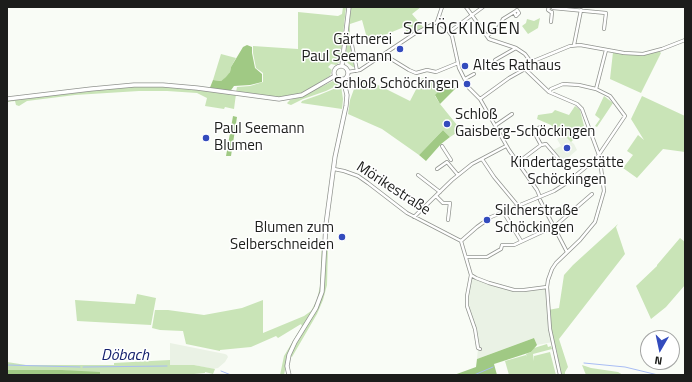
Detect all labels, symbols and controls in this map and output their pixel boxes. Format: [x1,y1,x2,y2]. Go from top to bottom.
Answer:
district label: SCHÖCKINGEN [403,20,521,40]
place label: Gärtnerei Paul Seemann [301,31,392,66]
marker: Gärtnerei Paul Seemann [395,44,405,54]
place label: Altes Rathaus [473,57,561,75]
marker: Altes Rathaus [460,61,470,71]
place label: Schloß Schöckingen [334,75,459,93]
marker: Schloß Schöckingen [462,79,472,89]
place label: Schloß Gaisberg-Schöckingen [455,106,595,141]
marker: Schloß Gaisberg-Schöckingen [442,119,452,129]
place label: Paul Seemann Blumen [214,120,305,155]
marker: Paul Seemann Blumen [201,133,211,143]
marker: Kindertagesstätte Schöckingen [562,143,572,153]
place label: Kindertagesstätte Schöckingen [510,154,624,189]
street label: Mörikestraße [353,158,433,220]
place label: Silcherstraße Schöckingen [495,202,578,237]
marker: Silcherstraße Schöckingen [482,215,492,225]
place label: Blumen zum Selberschneiden [230,219,334,254]
marker: Blumen zum Selberschneiden [337,232,347,242]
north arrow [640,330,680,370]
water label: Döbach [101,346,149,366]
text: N [653,352,663,369]

